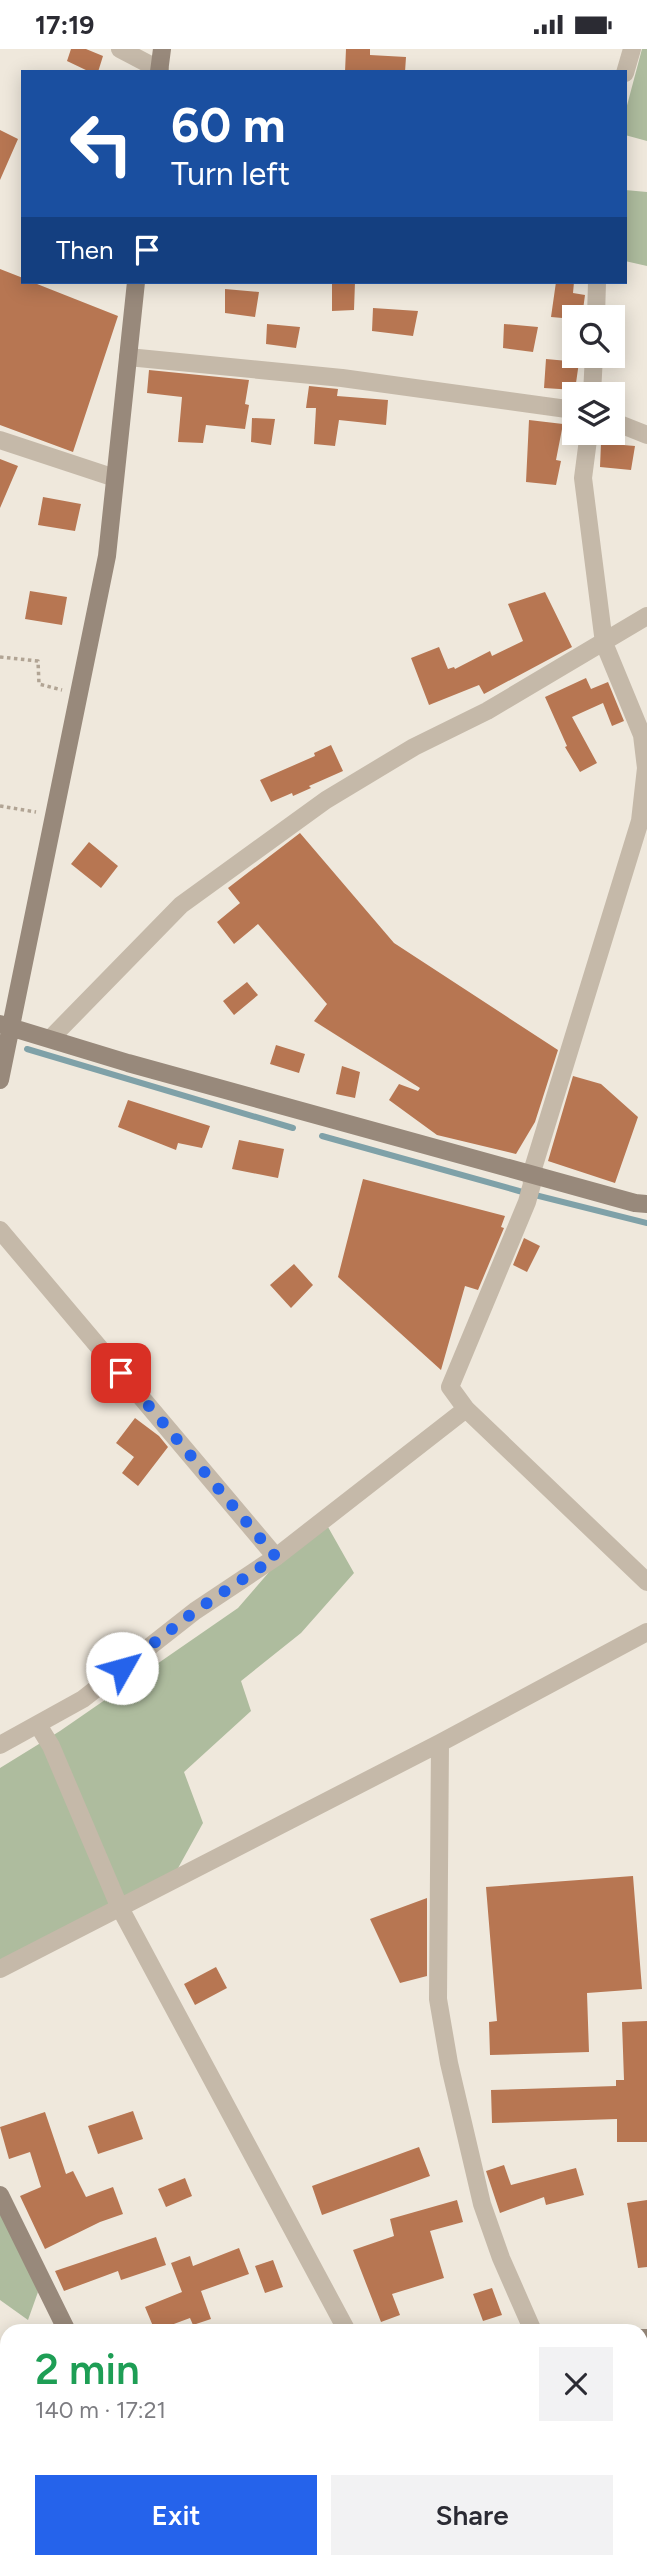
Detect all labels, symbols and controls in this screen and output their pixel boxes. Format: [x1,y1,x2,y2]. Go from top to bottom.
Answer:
text: 17:19 [35,9,94,41]
text: 60 m [171,95,286,154]
icon: left [56,98,147,189]
text: Turn left [171,155,290,193]
icon: arrive [128,231,166,269]
text: Then [56,234,114,266]
map controls [562,305,625,445]
button: search [562,305,625,368]
button: layers [562,382,625,445]
pin [91,1343,151,1403]
icon: arrive [102,1354,140,1392]
position arrow [85,1631,159,1705]
text: 2 min [35,2344,140,2395]
button: close [539,2347,613,2421]
text: 140 m · 17:21 [35,2396,166,2424]
button: Exit [35,2475,317,2555]
button: Share [331,2475,613,2555]

